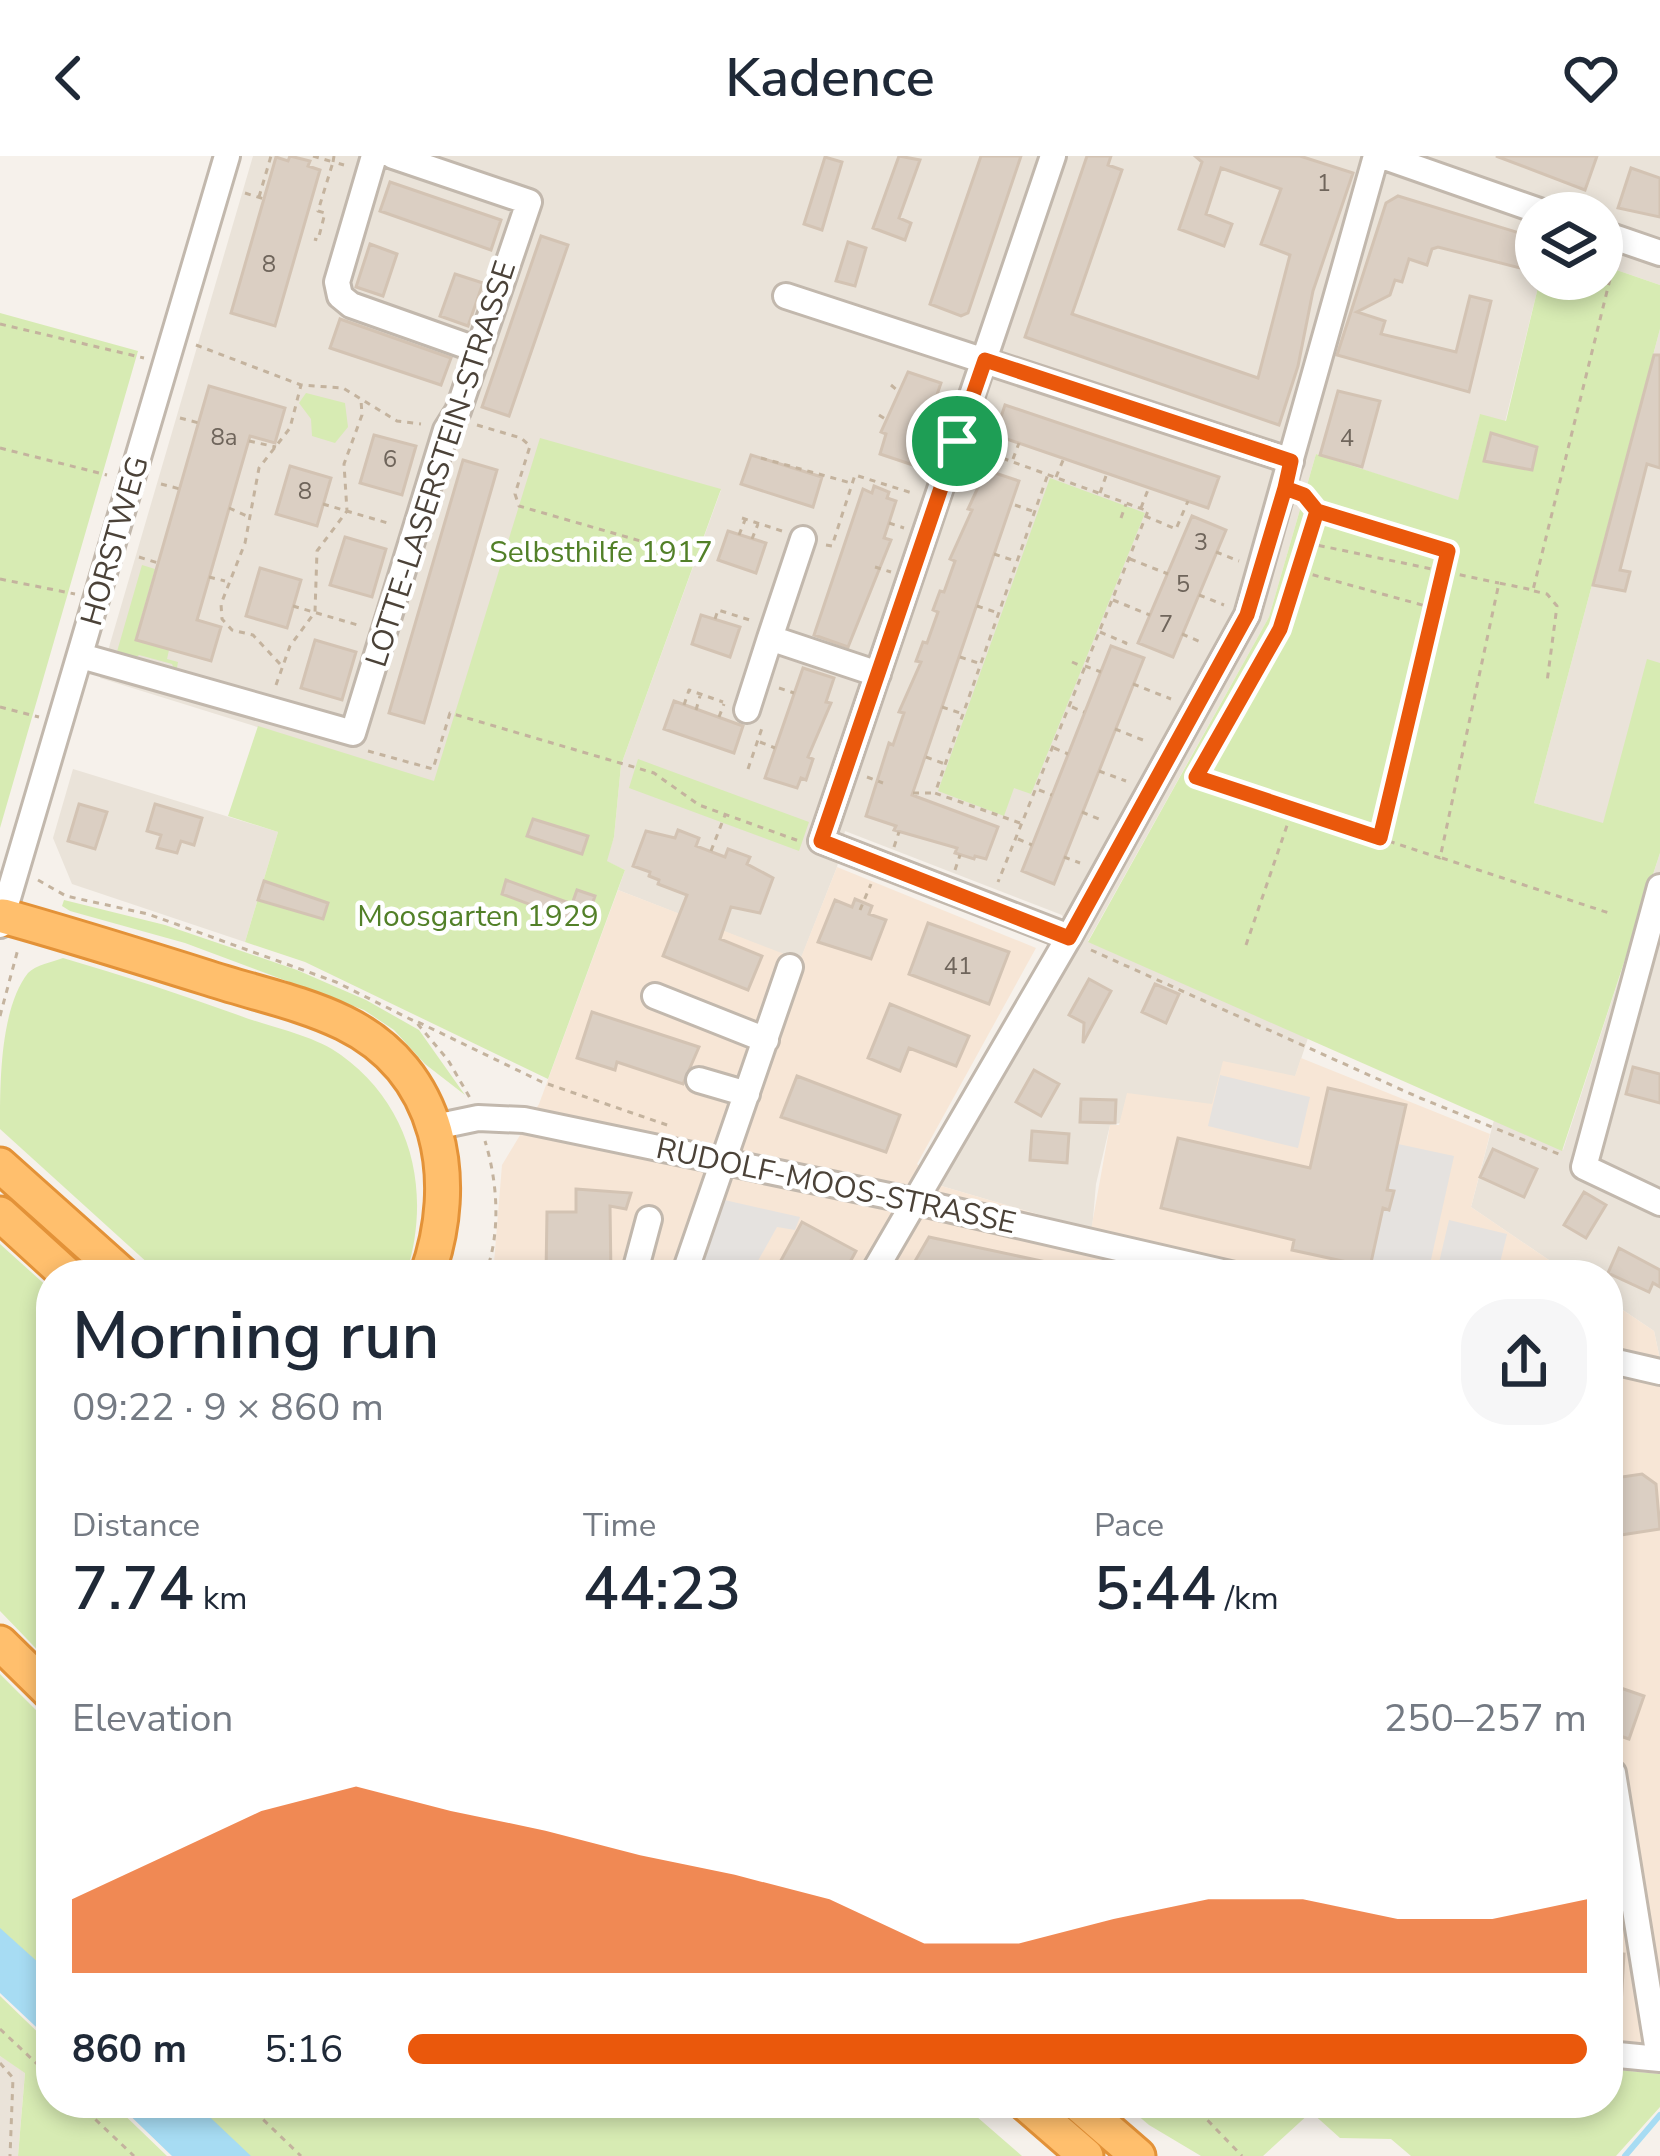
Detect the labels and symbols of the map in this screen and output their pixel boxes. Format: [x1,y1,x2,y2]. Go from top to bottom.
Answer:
house number: 1 [1317,167,1331,199]
house number: 8 [262,248,276,280]
street label: LOTTE-LASERSTEIN-STRASSE [356,256,526,672]
pin [906,390,1008,492]
house number: 8a [210,421,238,453]
house number: 4 [1340,422,1354,454]
house number: 6 [383,443,397,475]
street label: HORSTWEG [71,451,159,631]
house number: 8 [298,475,312,507]
house number: 3 [1194,526,1208,558]
park label: Selbsthilfe 1917 [489,532,713,573]
house number: 5 [1176,568,1190,600]
house number: 7 [1159,608,1173,640]
park label: Moosgarten 1929 [357,896,599,937]
house number: 41 [944,950,972,982]
street label: RUDOLF-MOOS-STRASSE [652,1128,1020,1244]

